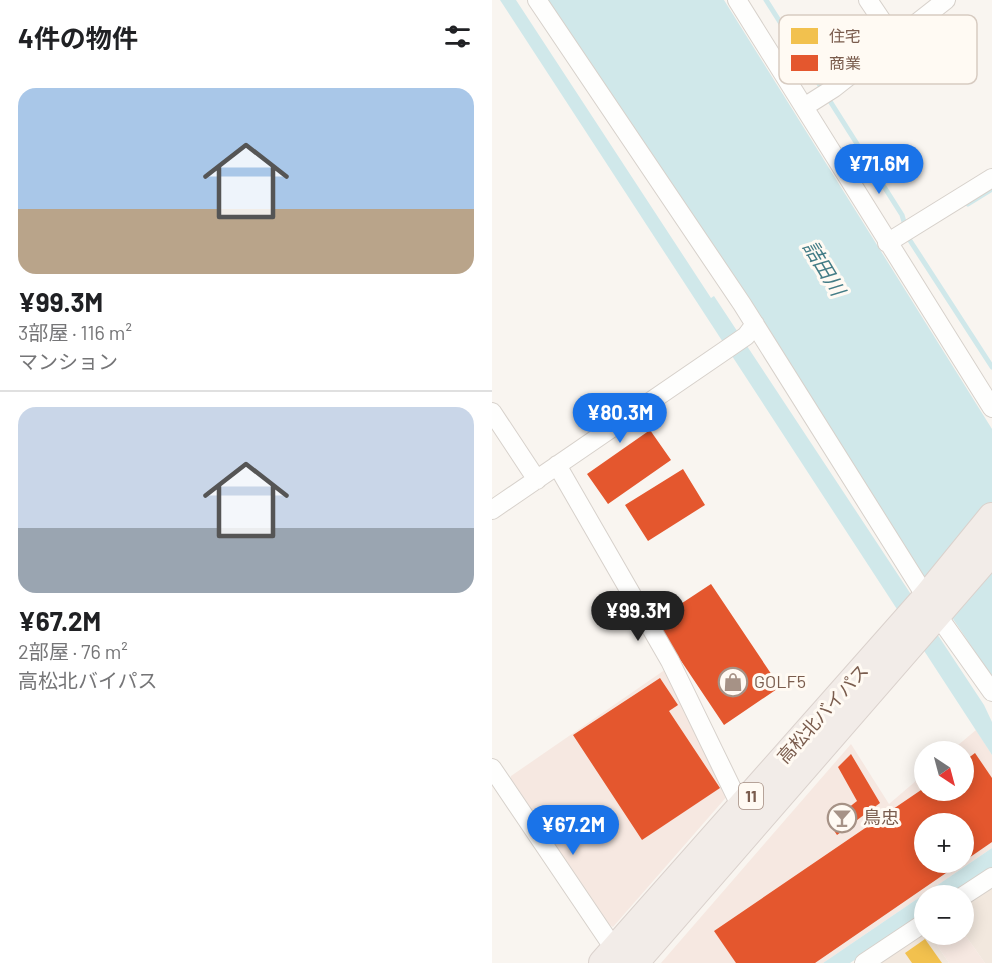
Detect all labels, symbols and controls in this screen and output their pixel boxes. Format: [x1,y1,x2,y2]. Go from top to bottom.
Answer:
legend [779,15,977,84]
icon: filters [441,20,474,53]
text: 4件の物件 [18,22,138,53]
text: 住宅 [829,26,861,45]
text: 商業 [829,53,861,72]
icon: home [192,127,300,235]
pin: ¥71.6M [830,144,928,195]
text: ¥71.6M [848,151,910,175]
water label: 詰田川 [799,236,852,301]
text: ¥99.3M [18,286,103,317]
text: 3部屋 · 116 m² [18,320,132,344]
text: マンション [18,349,118,373]
pin: ¥80.3M [571,393,669,444]
text: ¥80.3M [587,400,653,424]
icon: home [192,446,300,554]
pin: ¥99.3M [589,591,687,642]
text: ¥99.3M [605,598,671,622]
text: ¥67.2M [18,605,101,636]
text: 2部屋 · 76 m² [18,639,128,663]
street label: 高松北バイパス [772,659,872,767]
shop icon: GOLF5 [717,666,749,698]
text: 高松北バイパス [18,668,158,692]
place label: GOLF5 [754,670,806,692]
north arrow [914,741,974,801]
map controls [914,741,974,945]
road number: 11 [739,783,763,809]
bar icon: 鳥忠 [826,802,858,834]
pin: ¥67.2M [524,805,622,856]
place label: 鳥忠 [863,806,899,828]
text: ¥67.2M [541,812,605,836]
button: + [914,813,974,873]
button: − [914,885,974,945]

